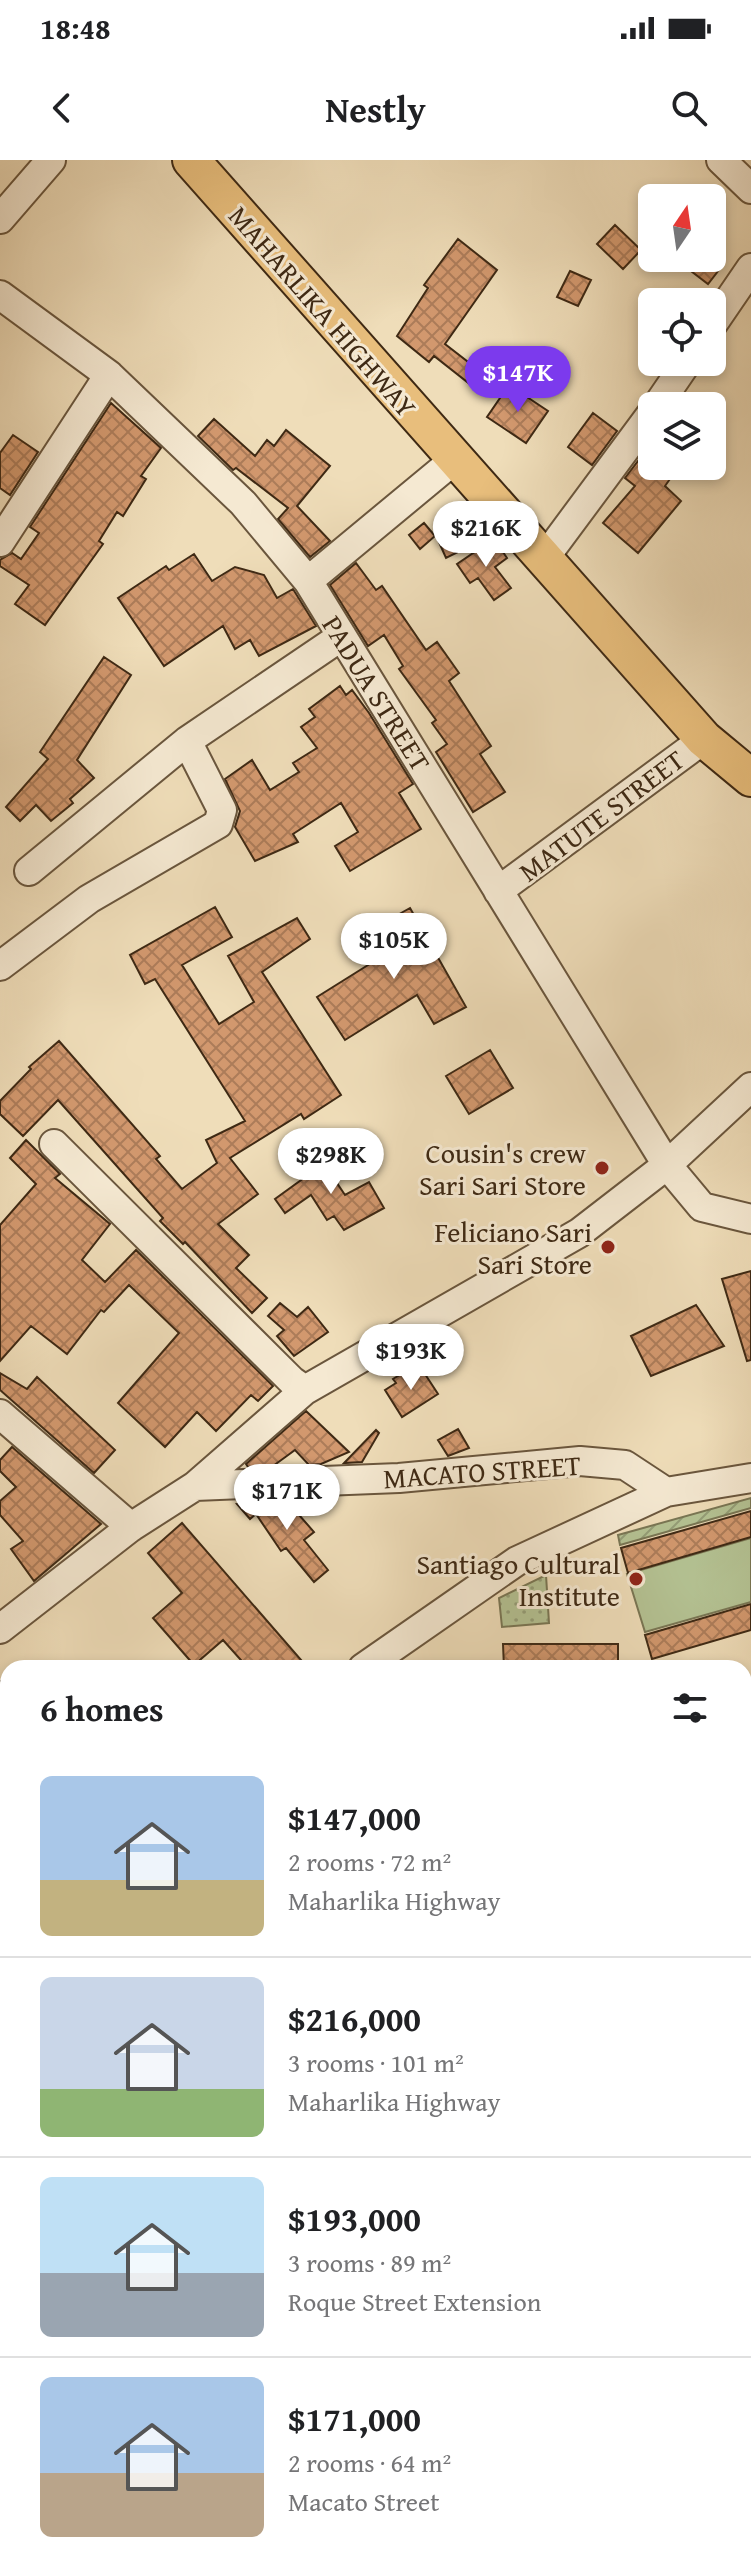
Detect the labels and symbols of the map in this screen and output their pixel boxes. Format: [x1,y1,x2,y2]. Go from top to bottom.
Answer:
north arrow [638,184,726,272]
street label: MAHARLIKA HIGHWAY [219,196,427,426]
pin: $147K [462,346,574,414]
pin: $216K [430,501,542,569]
street label: PADUA STREET [313,607,441,779]
street label: MATUTE STREET [509,739,693,891]
pin: $105K [338,913,450,981]
pin: $298K [275,1128,387,1196]
place label: Cousin's crew Sari Sari Store [419,1132,586,1205]
marker: Cousin's crew Sari Sari Store [593,1159,611,1177]
place label: Feliciano Sari Sari Store [435,1211,592,1284]
marker: Feliciano Sari Sari Store [599,1238,617,1256]
pin: $193K [355,1324,467,1392]
street label: MACATO STREET [382,1444,582,1498]
pin: $171K [231,1464,343,1532]
place label: Santiago Cultural Institute [416,1543,620,1616]
marker: Santiago Cultural Institute [627,1570,645,1588]

